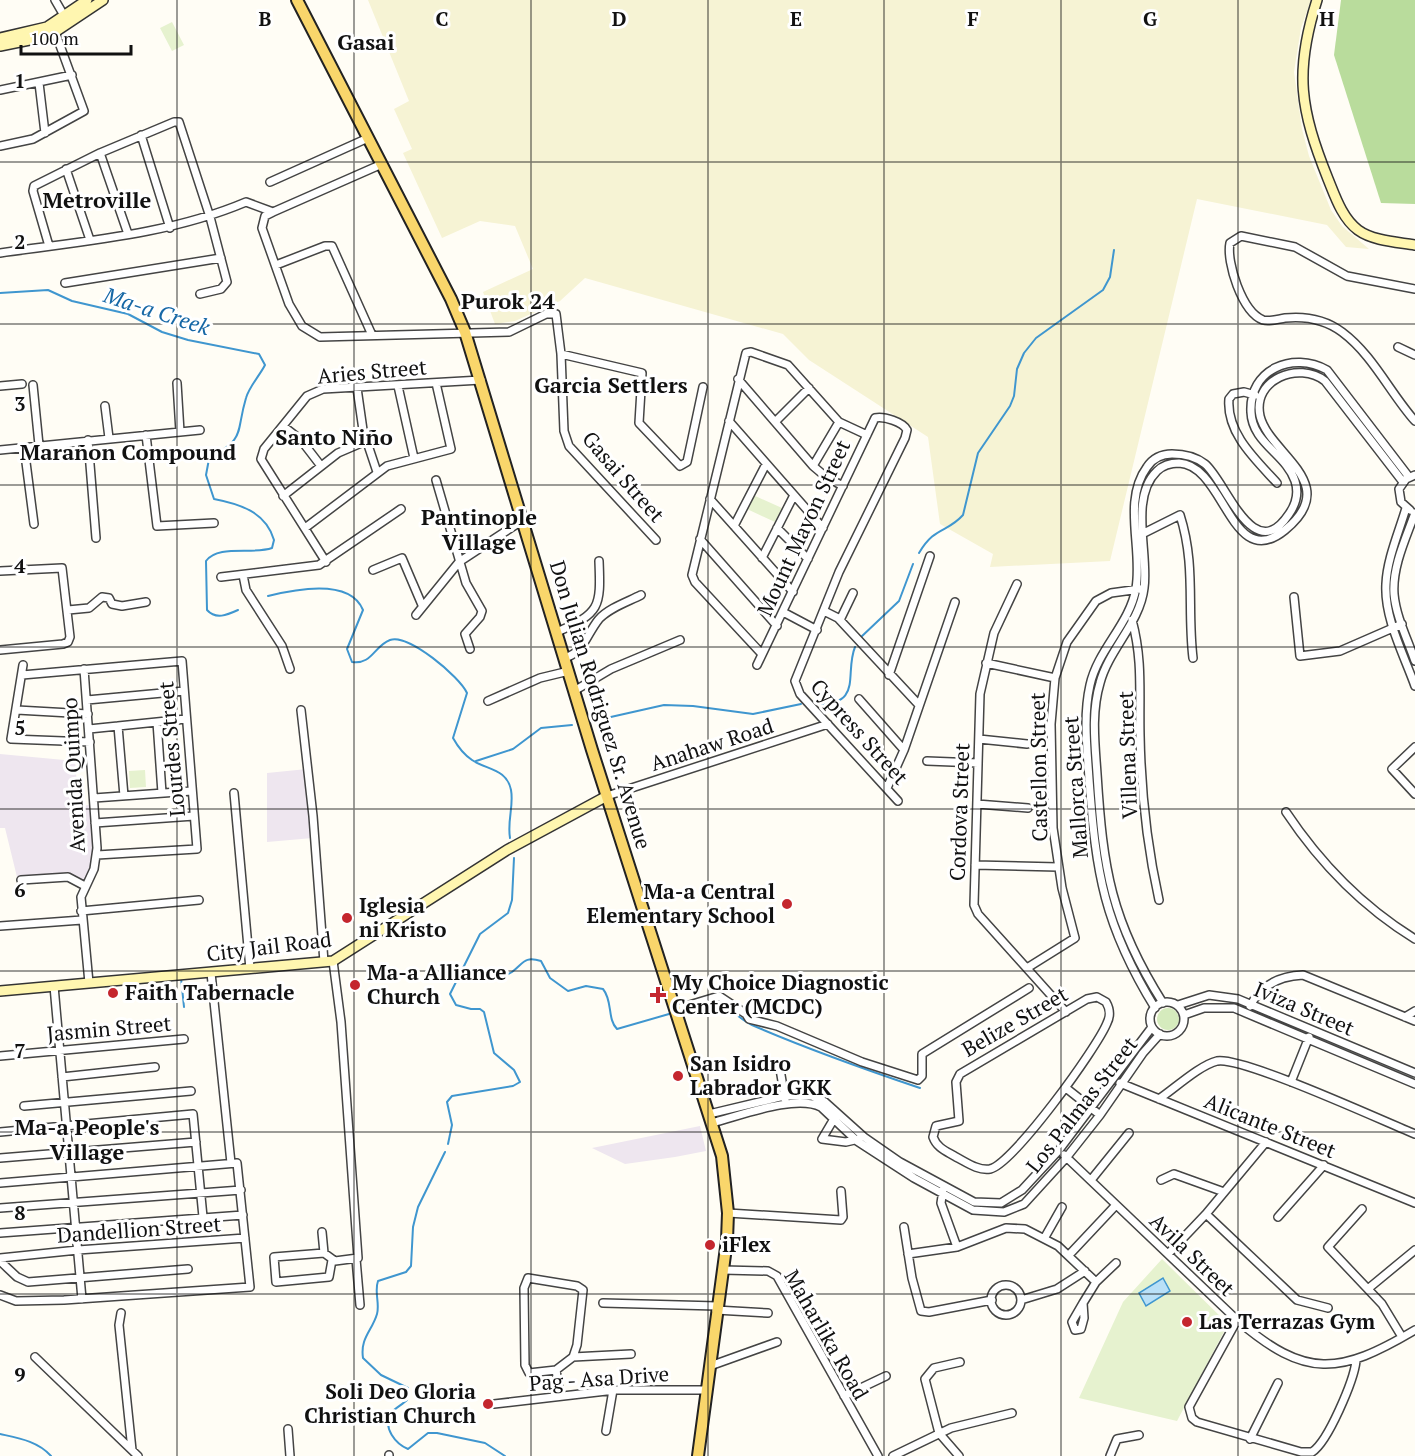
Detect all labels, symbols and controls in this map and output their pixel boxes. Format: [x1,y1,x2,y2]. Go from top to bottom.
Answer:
text: B [259,5,272,32]
text: C [435,5,449,32]
text: D [612,5,626,32]
text: E [790,5,802,32]
text: F [967,5,979,32]
text: G [1143,5,1157,32]
text: H [1319,5,1335,32]
scale bar [21,18,130,56]
text: 100 m [30,26,79,50]
district label: Gasai [337,27,395,56]
text: 1 [14,67,26,94]
district label: Metroville [43,185,152,214]
text: 2 [14,228,26,255]
water label: Ma-a Creek [99,279,214,341]
district label: Purok 24 [461,286,555,315]
street label: Aries Street [316,352,428,390]
district label: Garcia Settlers [534,370,688,399]
text: 3 [14,390,26,417]
district label: Santo Niño [275,422,393,451]
street label: Gasai Street [576,425,671,528]
street label: Mount Mayon Street [750,435,856,620]
district label: Marañon Compound [20,437,236,466]
district label: Pantinople Village [421,502,537,556]
text: 4 [14,552,26,579]
street label: Don Julian Rodriguez Sr. Avenue [544,557,658,852]
street label: Cypress Street [805,672,915,790]
street label: Lourdes Street [151,680,191,818]
street label: Villena Street [1111,690,1143,820]
street label: Castellon Street [1023,692,1053,842]
street label: Avenida Quimpo [55,697,91,853]
street label: Anahaw Road [647,711,777,777]
text: 5 [14,714,26,741]
street label: Mallorca Street [1056,715,1094,859]
street label: Cordova Street [943,742,975,881]
text: 6 [14,876,26,903]
place label: Ma-a Central Elementary School [587,877,775,929]
place label: Iglesia ni Kristo [359,891,446,943]
marker: Ma-a Central Elementary School [780,897,794,911]
marker: Iglesia ni Kristo [340,911,354,925]
street label: City Jail Road [205,924,333,968]
place label: Ma-a Alliance Church [367,958,507,1010]
place label: My Choice Diagnostic Center (MCDC) [672,968,889,1020]
street label: Iviza Street [1250,974,1359,1042]
place label: Faith Tabernacle [125,978,295,1006]
marker: Ma-a Alliance Church [348,978,362,992]
street label: Belize Street [956,979,1073,1063]
marker: Faith Tabernacle [106,986,120,1000]
marker: My Choice Diagnostic Center (MCDC) [649,986,667,1004]
street label: Jasmin Street [45,1009,173,1047]
street label: Los Palmas Street [1019,1030,1143,1178]
text: 7 [14,1037,26,1064]
place label: San Isidro Labrador GKK [690,1049,832,1101]
marker: San Isidro Labrador GKK [671,1069,685,1083]
street label: Alicante Street [1201,1086,1340,1164]
district label: Ma-a People's Village [15,1112,159,1166]
text: 8 [14,1199,26,1226]
street label: Avila Street [1144,1207,1241,1302]
street label: Dandellion Street [56,1209,222,1249]
place label: iFlex [722,1230,771,1258]
marker: iFlex [703,1238,717,1252]
street label: Maharlika Road [778,1264,876,1405]
place label: Las Terrazas Gym [1199,1307,1376,1335]
marker: Las Terrazas Gym [1180,1315,1194,1329]
street label: Pag - Asa Drive [528,1359,670,1397]
text: 9 [14,1361,26,1388]
place label: Soli Deo Gloria Christian Church [304,1377,477,1429]
marker: Soli Deo Gloria Christian Church [481,1397,495,1411]

